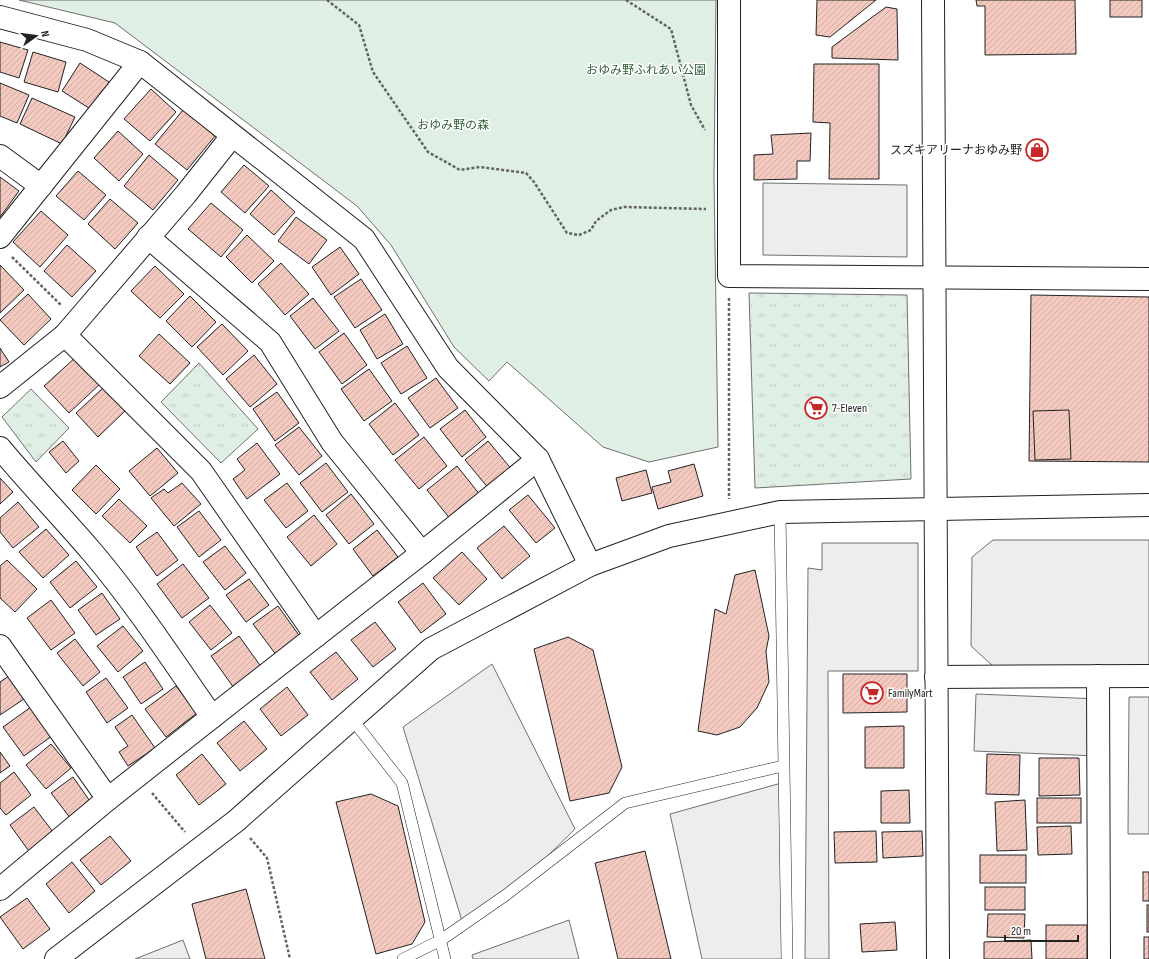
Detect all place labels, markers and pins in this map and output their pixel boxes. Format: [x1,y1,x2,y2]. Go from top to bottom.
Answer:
shop icon: スズキアリーナおゆみ野 [1024,137,1050,163]
place label: スズキアリーナおゆみ野 [890,143,1022,158]
supermarket icon: 7-Eleven [803,395,829,421]
place label: 7-Eleven [832,401,867,416]
supermarket icon: FamilyMart [859,680,885,706]
place label: FamilyMart [888,686,933,701]

